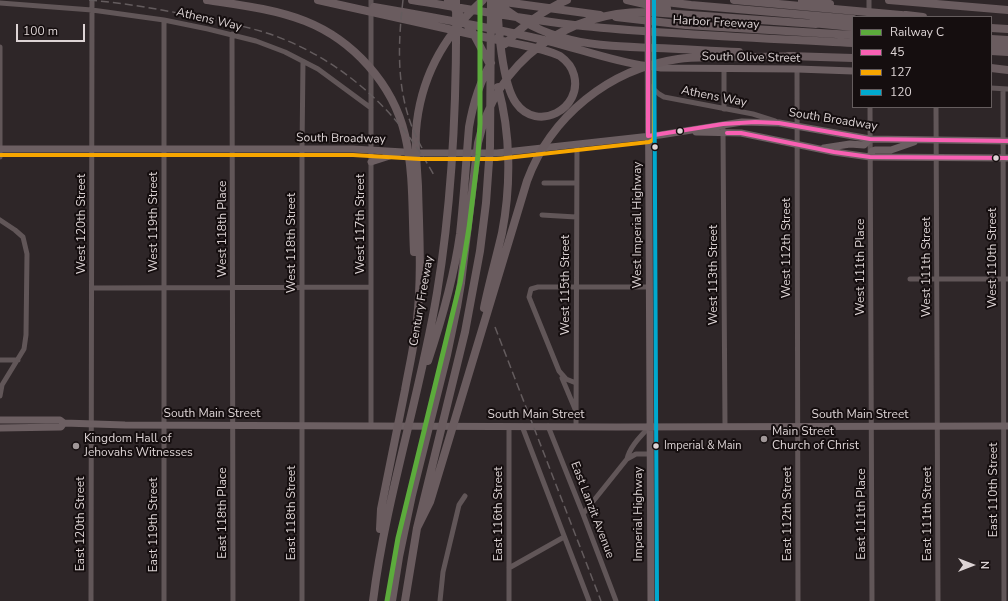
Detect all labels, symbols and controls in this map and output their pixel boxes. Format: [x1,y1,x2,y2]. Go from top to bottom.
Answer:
street label: Athens Way [175,5,243,35]
street label: Harbor Freeway [672,14,760,32]
scale bar [18,16,87,42]
legend [852,16,992,108]
text: 100 m [23,23,58,39]
text: Railway C [890,24,944,40]
text: 45 [890,44,904,60]
street label: South Olive Street [702,50,800,66]
text: 127 [890,64,912,80]
street label: Athens Way [680,84,748,110]
text: 120 [890,84,912,100]
street label: South Broadway [788,106,878,134]
unlabelled marker [675,126,685,136]
street label: South Broadway [296,131,386,147]
unlabelled marker [650,142,660,152]
unlabelled marker [991,153,1001,163]
street label: West Imperial Highway [631,162,645,288]
street label: West 119th Street [147,172,161,272]
street label: West 120th Street [75,174,89,274]
street label: West 117th Street [354,174,368,274]
street label: West 118th Place [216,181,230,277]
street label: West 118th Street [285,193,299,293]
street label: West 112th Street [780,198,794,298]
street label: West 110th Street [986,208,1000,308]
street label: West 111th Street [920,217,934,317]
street label: West 111th Place [854,219,868,315]
street label: West 113th Street [707,225,721,325]
street label: West 115th Street [559,235,573,335]
street label: Century Freeway [407,255,437,347]
street label: South Main Street [164,407,260,421]
street label: South Main Street [488,408,584,422]
street label: South Main Street [812,408,908,422]
place label: Main Street Church of Christ [772,425,859,453]
place label: Kingdom Hall of Jehovahs Witnesses [84,432,193,460]
marker: Main Street Church of Christ [759,434,769,444]
place label: Imperial & Main [664,439,741,453]
marker: Kingdom Hall of Jehovahs Witnesses [71,441,81,451]
marker: Imperial & Main [651,441,661,451]
street label: East 110th Street [987,443,1001,537]
street label: East Lanzit Avenue [567,460,617,560]
street label: East 118th Street [285,466,299,560]
street label: East 118th Place [216,467,230,559]
street label: East 116th Street [492,467,506,561]
street label: Imperial Highway [632,467,646,561]
street label: East 112th Street [781,467,795,561]
street label: East 111th Street [921,467,935,561]
street label: East 111th Place [855,468,869,560]
street label: East 120th Street [74,477,88,571]
street label: East 119th Street [147,478,161,572]
north arrow [952,545,992,585]
text: N [977,561,992,569]

